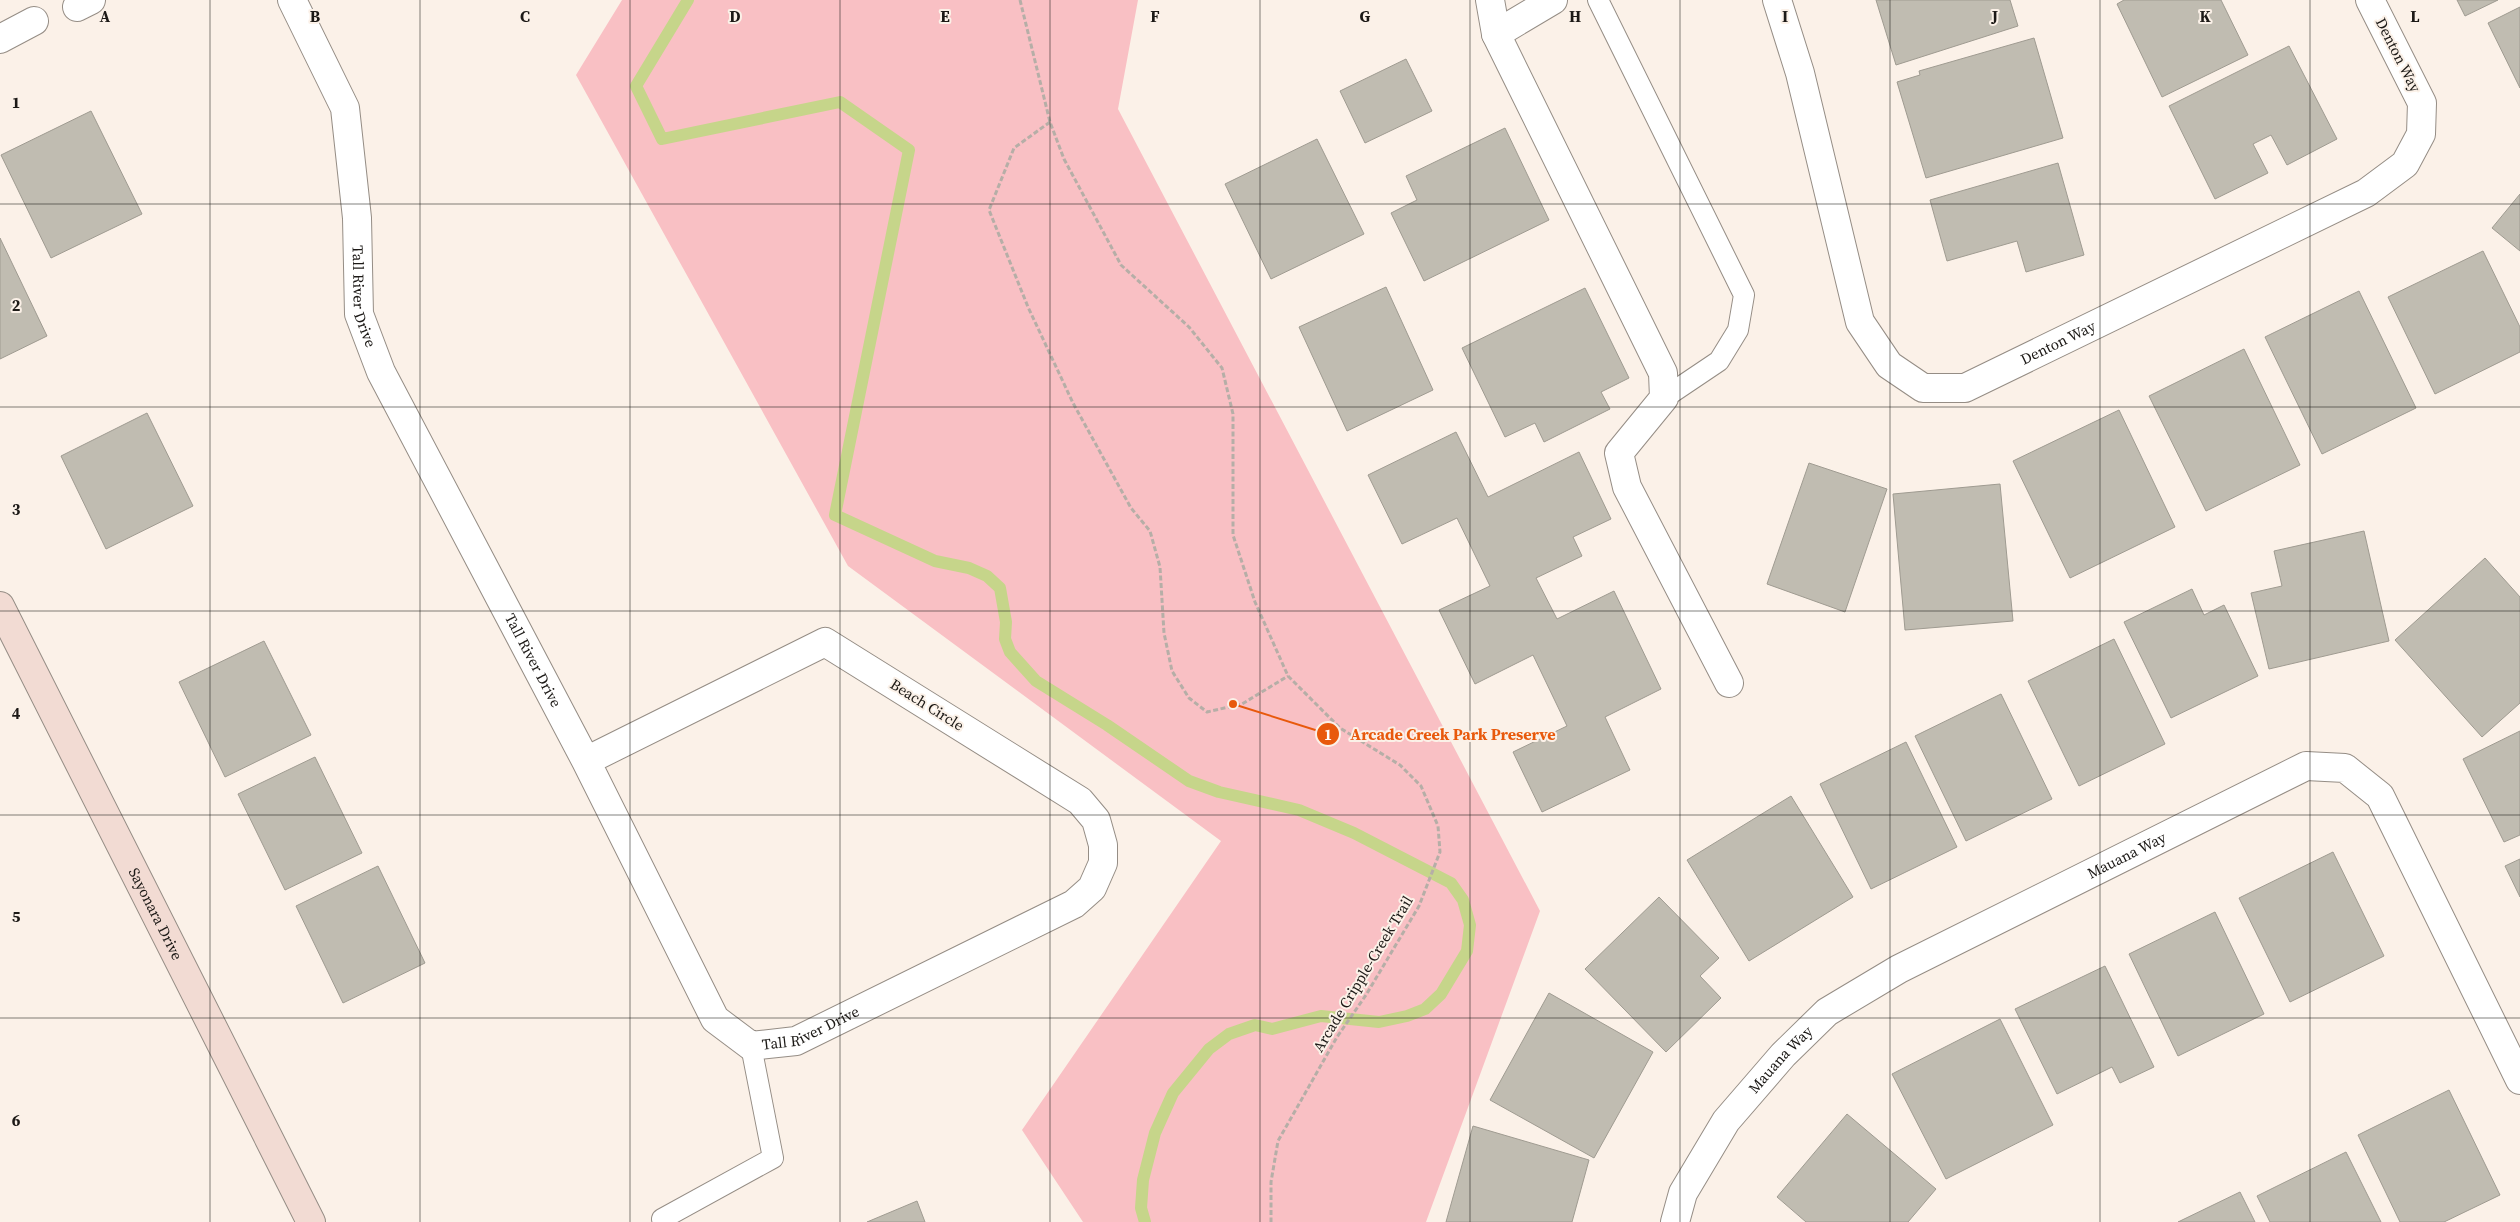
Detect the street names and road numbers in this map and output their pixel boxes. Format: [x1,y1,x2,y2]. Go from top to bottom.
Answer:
street label: Denton Way [2371,14,2426,96]
street label: Tall River Drive [348,245,382,350]
street label: Denton Way [2017,315,2099,370]
street label: Tall River Drive [500,609,567,711]
street label: Beach Circle [886,674,969,736]
street label: Mauana Way [2084,826,2170,883]
street label: Sayonara Drive [124,864,188,964]
street label: Arcade Cripple-Creek Trail [1308,891,1418,1056]
street label: Tall River Drive [761,1000,863,1055]
street label: Mauana Way [1743,1021,1817,1098]

